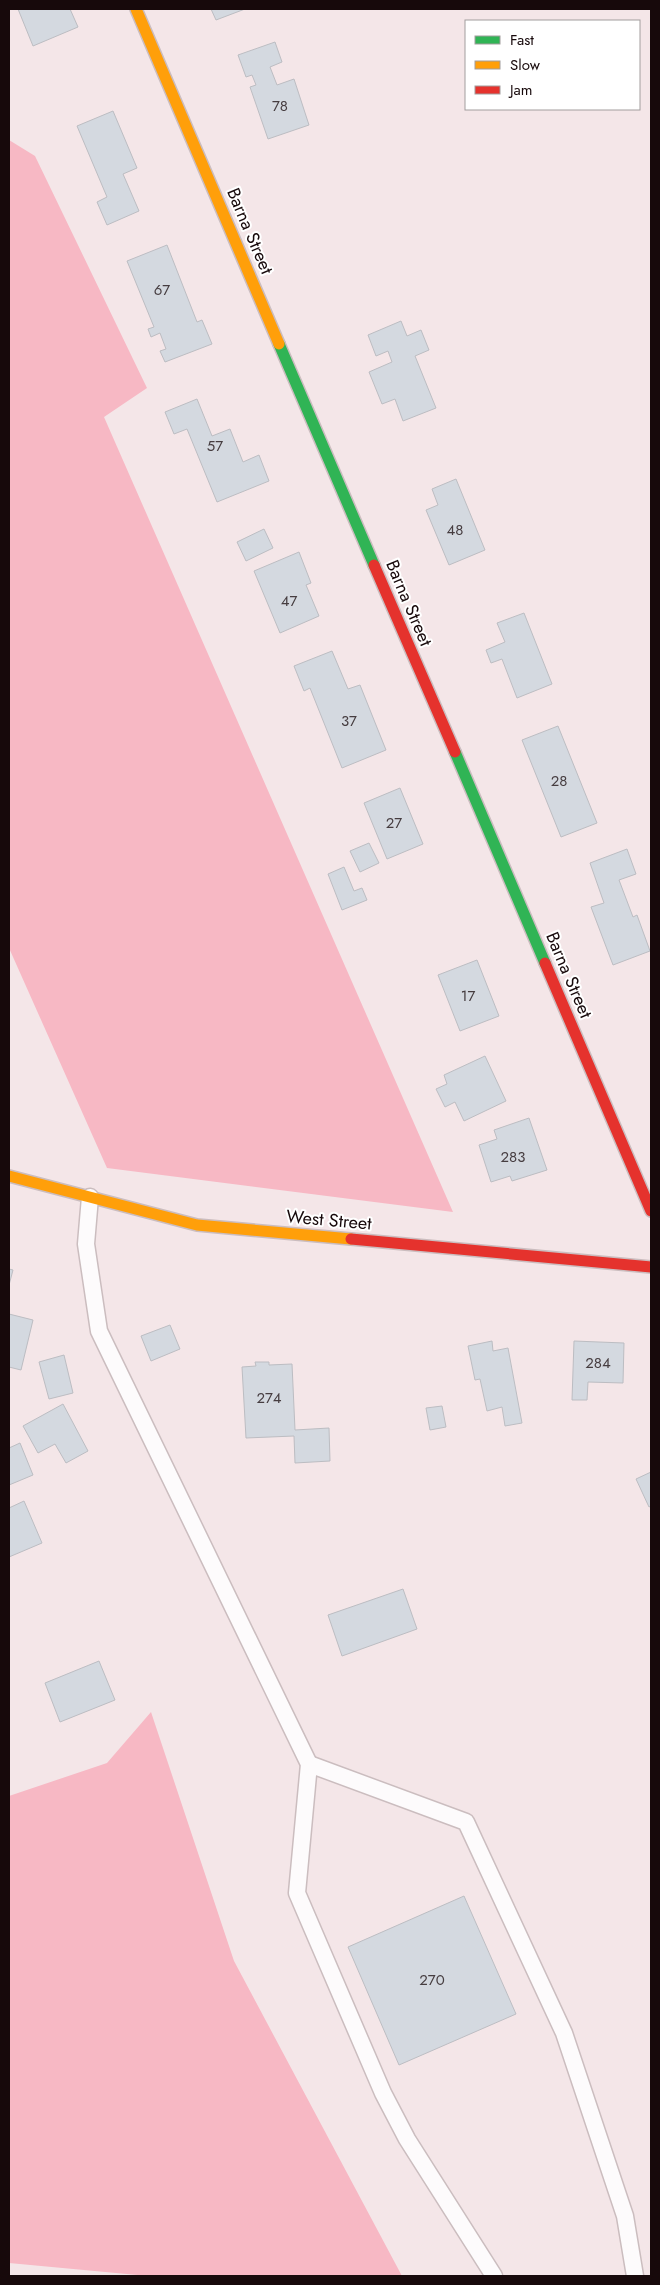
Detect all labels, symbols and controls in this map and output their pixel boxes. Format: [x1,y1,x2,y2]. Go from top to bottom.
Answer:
legend [465,20,640,110]
text: Fast [510,29,534,51]
text: Slow [510,54,541,76]
text: Jam [508,79,533,101]
house number: 78 [272,95,288,117]
street label: Barna Street [220,184,280,279]
house number: 67 [154,279,170,301]
house number: 57 [207,435,223,457]
house number: 48 [447,519,463,541]
street label: Barna Street [379,556,439,651]
house number: 47 [281,590,297,612]
house number: 37 [341,710,357,732]
house number: 28 [551,770,567,792]
house number: 27 [386,812,402,834]
street label: Barna Street [539,928,599,1023]
house number: 17 [461,985,475,1007]
house number: 283 [501,1146,525,1168]
street label: West Street [285,1203,373,1237]
house number: 284 [585,1352,611,1374]
house number: 274 [256,1387,282,1409]
house number: 270 [419,1969,445,1991]

